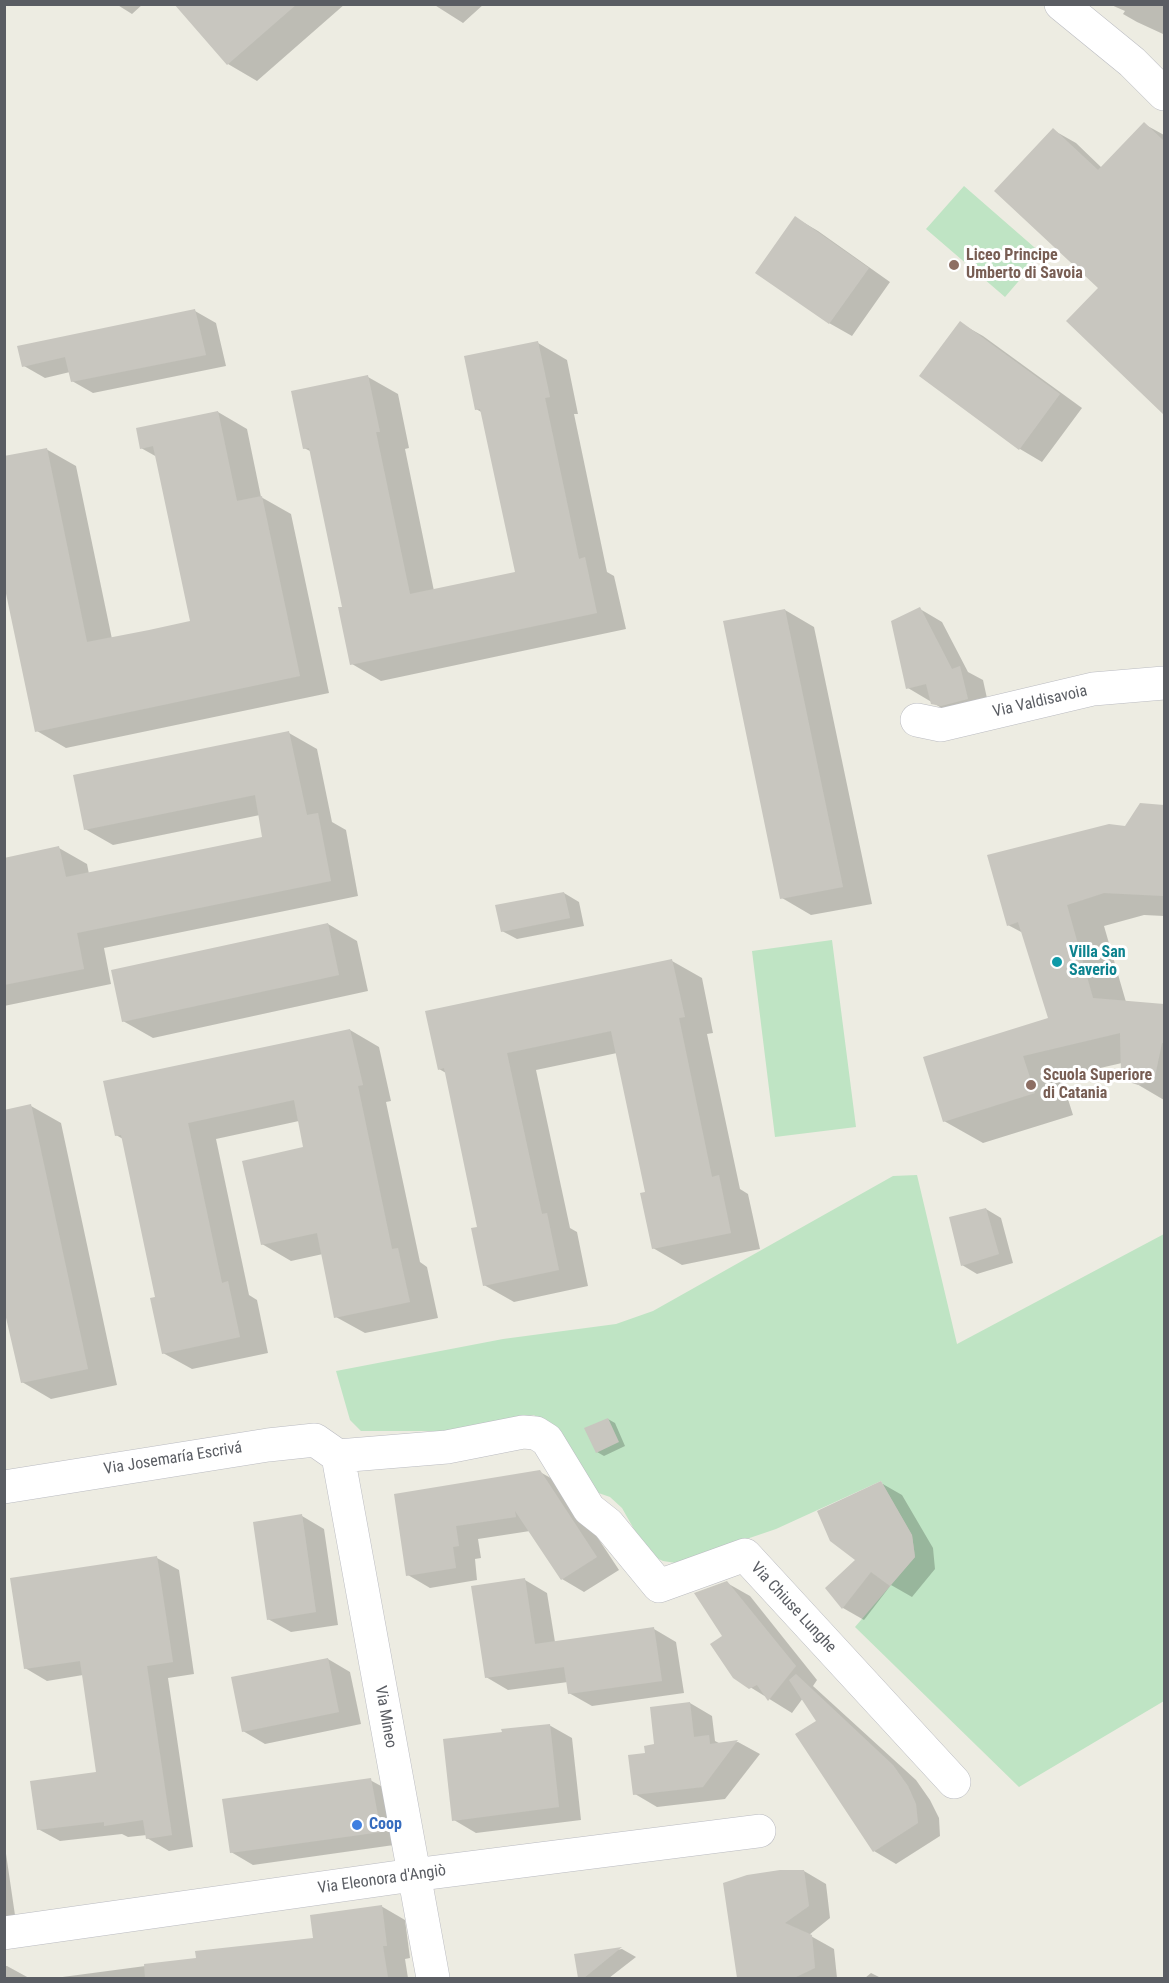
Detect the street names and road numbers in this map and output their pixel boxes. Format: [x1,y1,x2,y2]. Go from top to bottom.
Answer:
street label: Via Valdisavoia [991,682,1089,722]
street label: Via Josemaría Escrivá [102,1439,244,1479]
street label: Via Chiuse Lunghe [746,1559,840,1657]
street label: Via Mineo [370,1684,400,1750]
street label: Via Eleonora d'Angiò [317,1862,447,1898]

